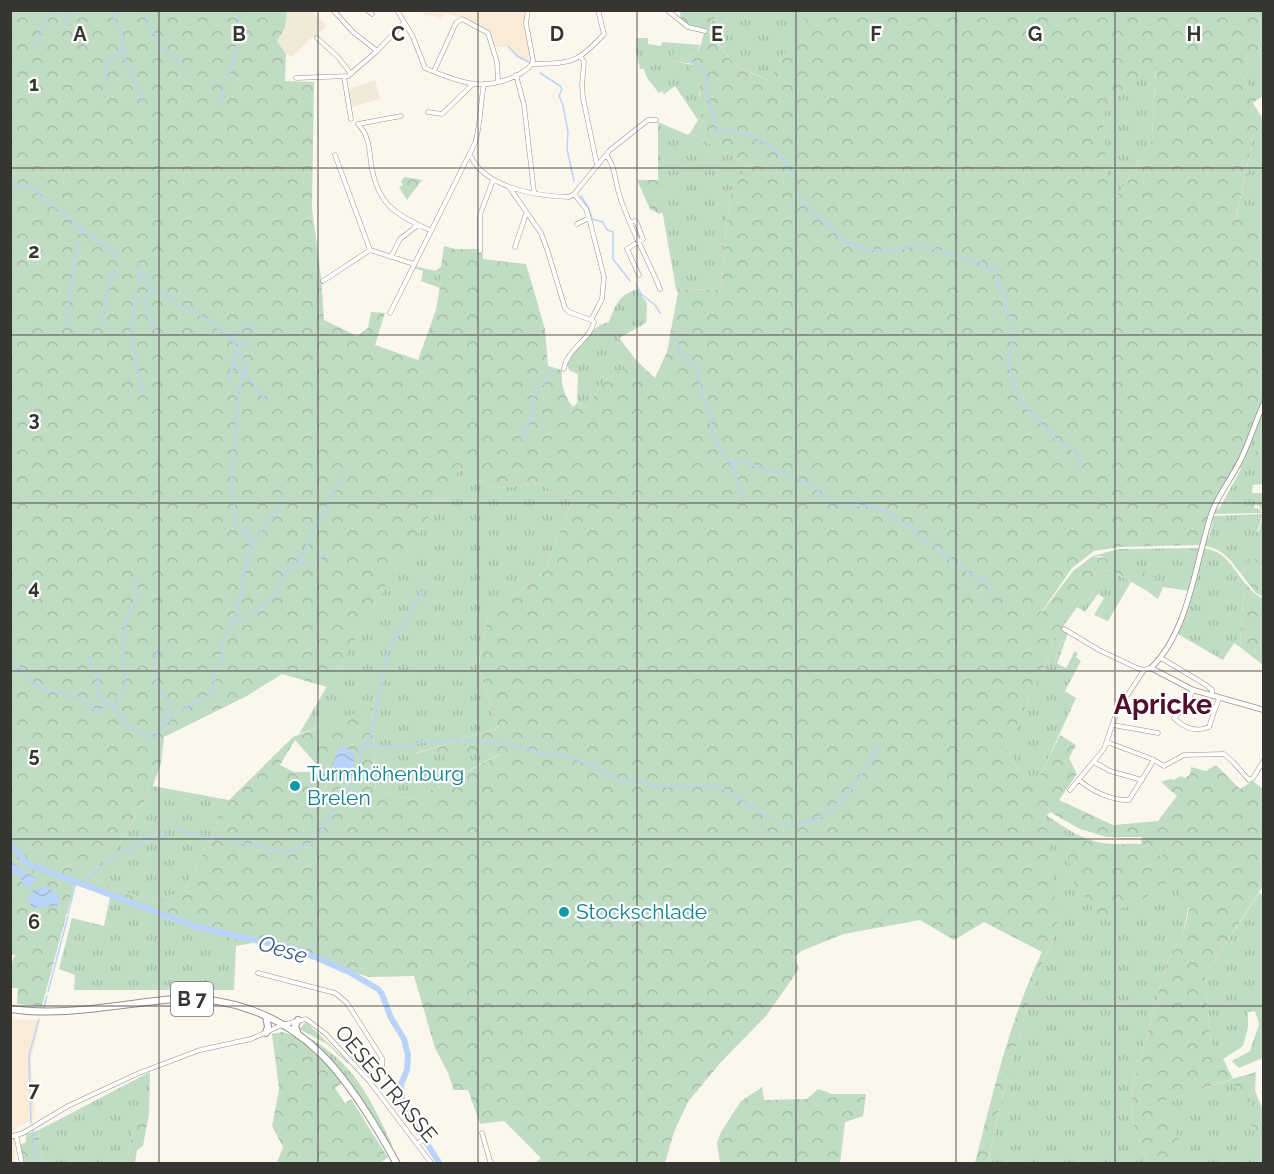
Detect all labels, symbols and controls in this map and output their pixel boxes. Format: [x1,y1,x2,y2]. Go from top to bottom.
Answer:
text: A [73,22,87,46]
text: B [232,22,246,46]
text: C [391,22,405,46]
text: D [550,22,564,46]
text: E [711,22,723,46]
text: F [870,22,882,46]
text: G [1028,22,1042,46]
text: H [1187,22,1201,46]
text: 1 [29,72,39,96]
text: 2 [28,239,40,263]
text: 3 [28,407,40,431]
text: 4 [28,575,40,599]
district label: Apricke [1114,689,1212,720]
text: 5 [28,743,40,767]
place label: Turmhöhenburg Brelen [307,761,464,810]
marker: Turmhöhenburg Brelen [288,779,302,793]
place label: Stockschlade [576,899,707,924]
marker: Stockschlade [557,905,571,919]
text: 6 [28,910,40,934]
water label: Oese [255,929,311,969]
road number: B 7 [171,982,213,1016]
street label: OESESTRASSE [330,1020,443,1147]
text: 7 [28,1078,40,1102]

